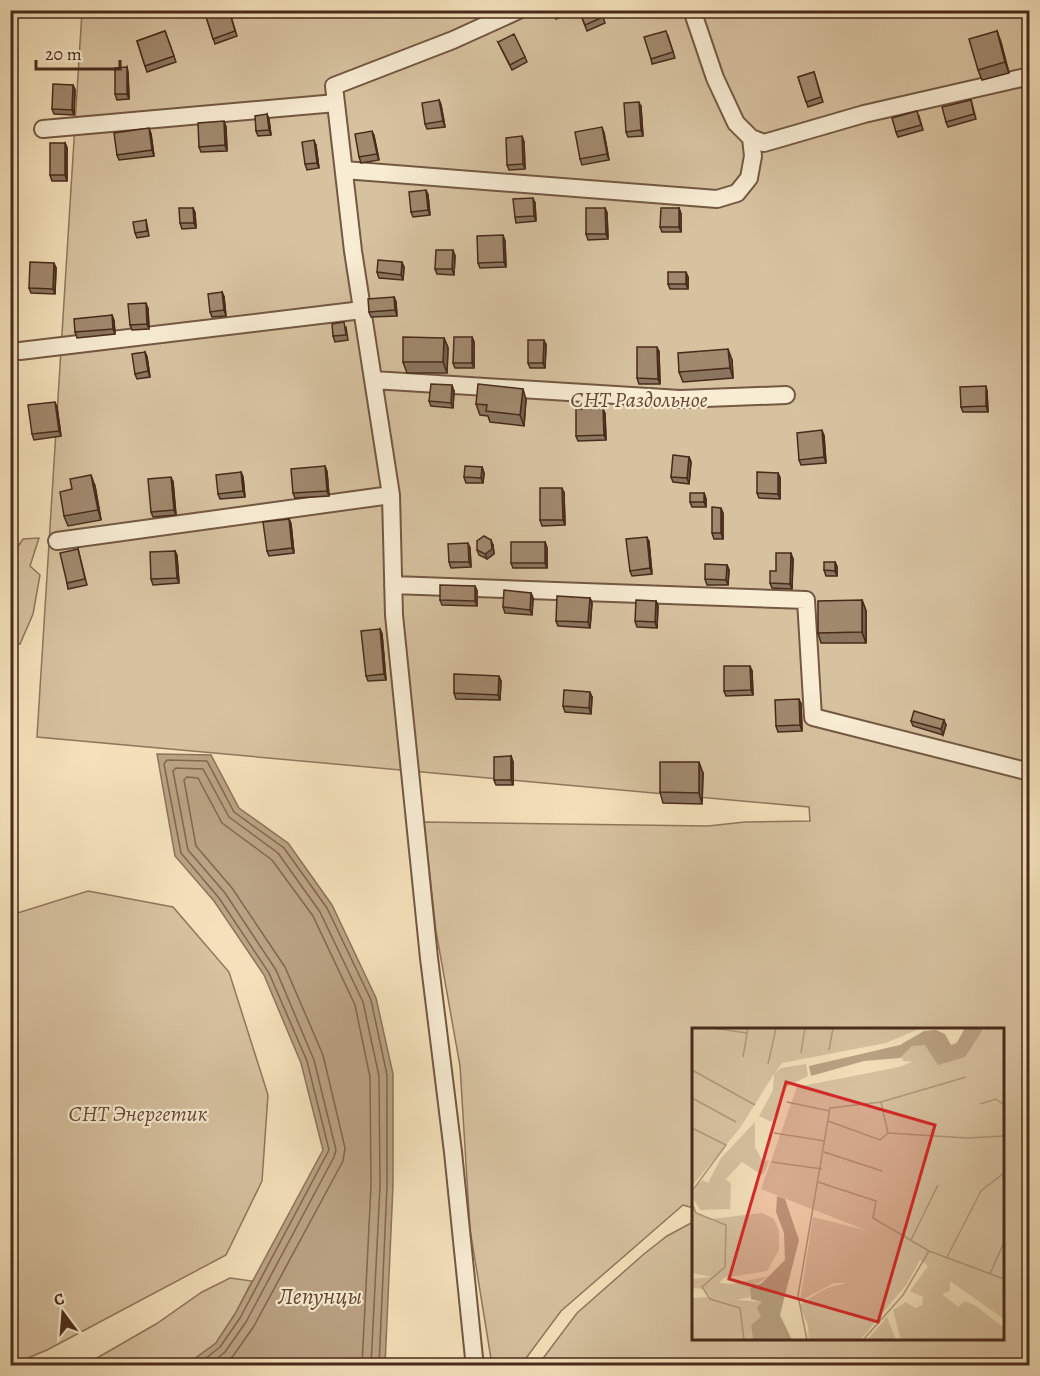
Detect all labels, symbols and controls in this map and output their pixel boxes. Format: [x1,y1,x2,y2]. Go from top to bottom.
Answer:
scale bar [36,33,120,71]
text: 20 m [45,42,82,66]
park label: СНТ Раздольное [570,385,708,415]
inset map [692,1028,1004,1340]
park label: СНТ Энергетик [69,1099,208,1129]
water label: Лепунцы [277,1280,362,1312]
north arrow [33,1283,93,1343]
text: С [51,1288,67,1311]

